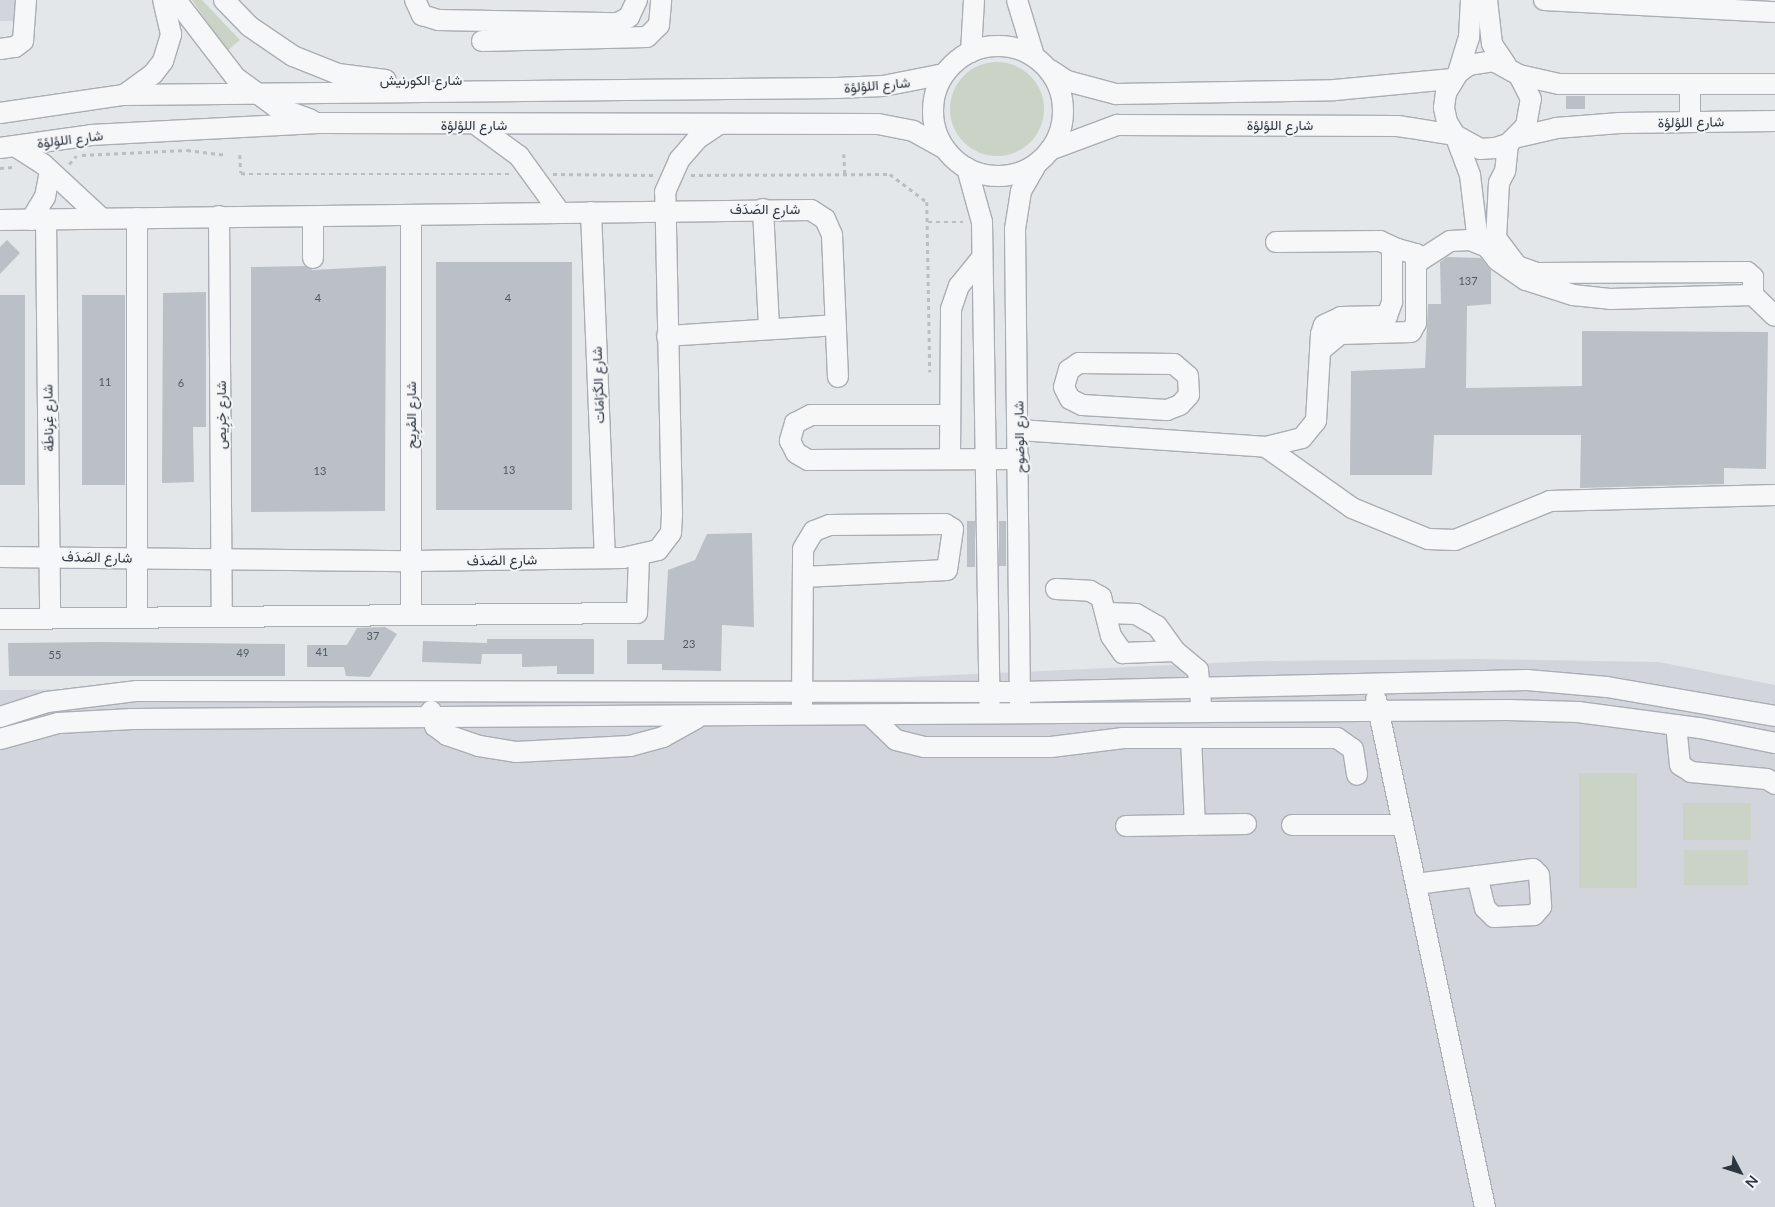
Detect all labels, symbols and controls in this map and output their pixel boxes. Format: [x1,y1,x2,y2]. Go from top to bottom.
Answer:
street label: شارع الكورنيش [380,72,462,88]
street label: شارع اللؤلؤة [843,74,911,96]
street label: شارع اللؤلؤة [1658,113,1724,131]
street label: شارع اللؤلؤة [441,117,507,133]
street label: شارع اللؤلؤة [1247,117,1313,133]
street label: شارع اللؤلؤة [36,127,104,151]
street label: شارع الصَدَف [730,201,800,217]
house number: 137 [1458,274,1478,288]
house number: 4 [315,291,321,305]
house number: 4 [505,291,511,305]
street label: شارع الكَرَامَات [588,346,608,424]
house number: 11 [99,375,111,389]
house number: 6 [178,376,184,390]
street label: شارع خِرِيص [213,381,229,449]
street label: شارع المُرِيح [403,381,419,449]
street label: شارع غِرناطَة [39,384,57,452]
street label: شارع الوضوح [1010,401,1028,473]
house number: 13 [503,463,515,477]
house number: 13 [314,464,326,478]
street label: شارع الصَدَف [62,548,132,566]
street label: شارع الصَدَف [467,551,537,569]
house number: 37 [367,629,379,643]
house number: 23 [683,637,695,651]
house number: 41 [316,645,328,659]
house number: 49 [237,646,249,660]
house number: 55 [49,648,61,662]
north arrow [1715,1147,1765,1197]
text: N [1742,1172,1762,1192]

